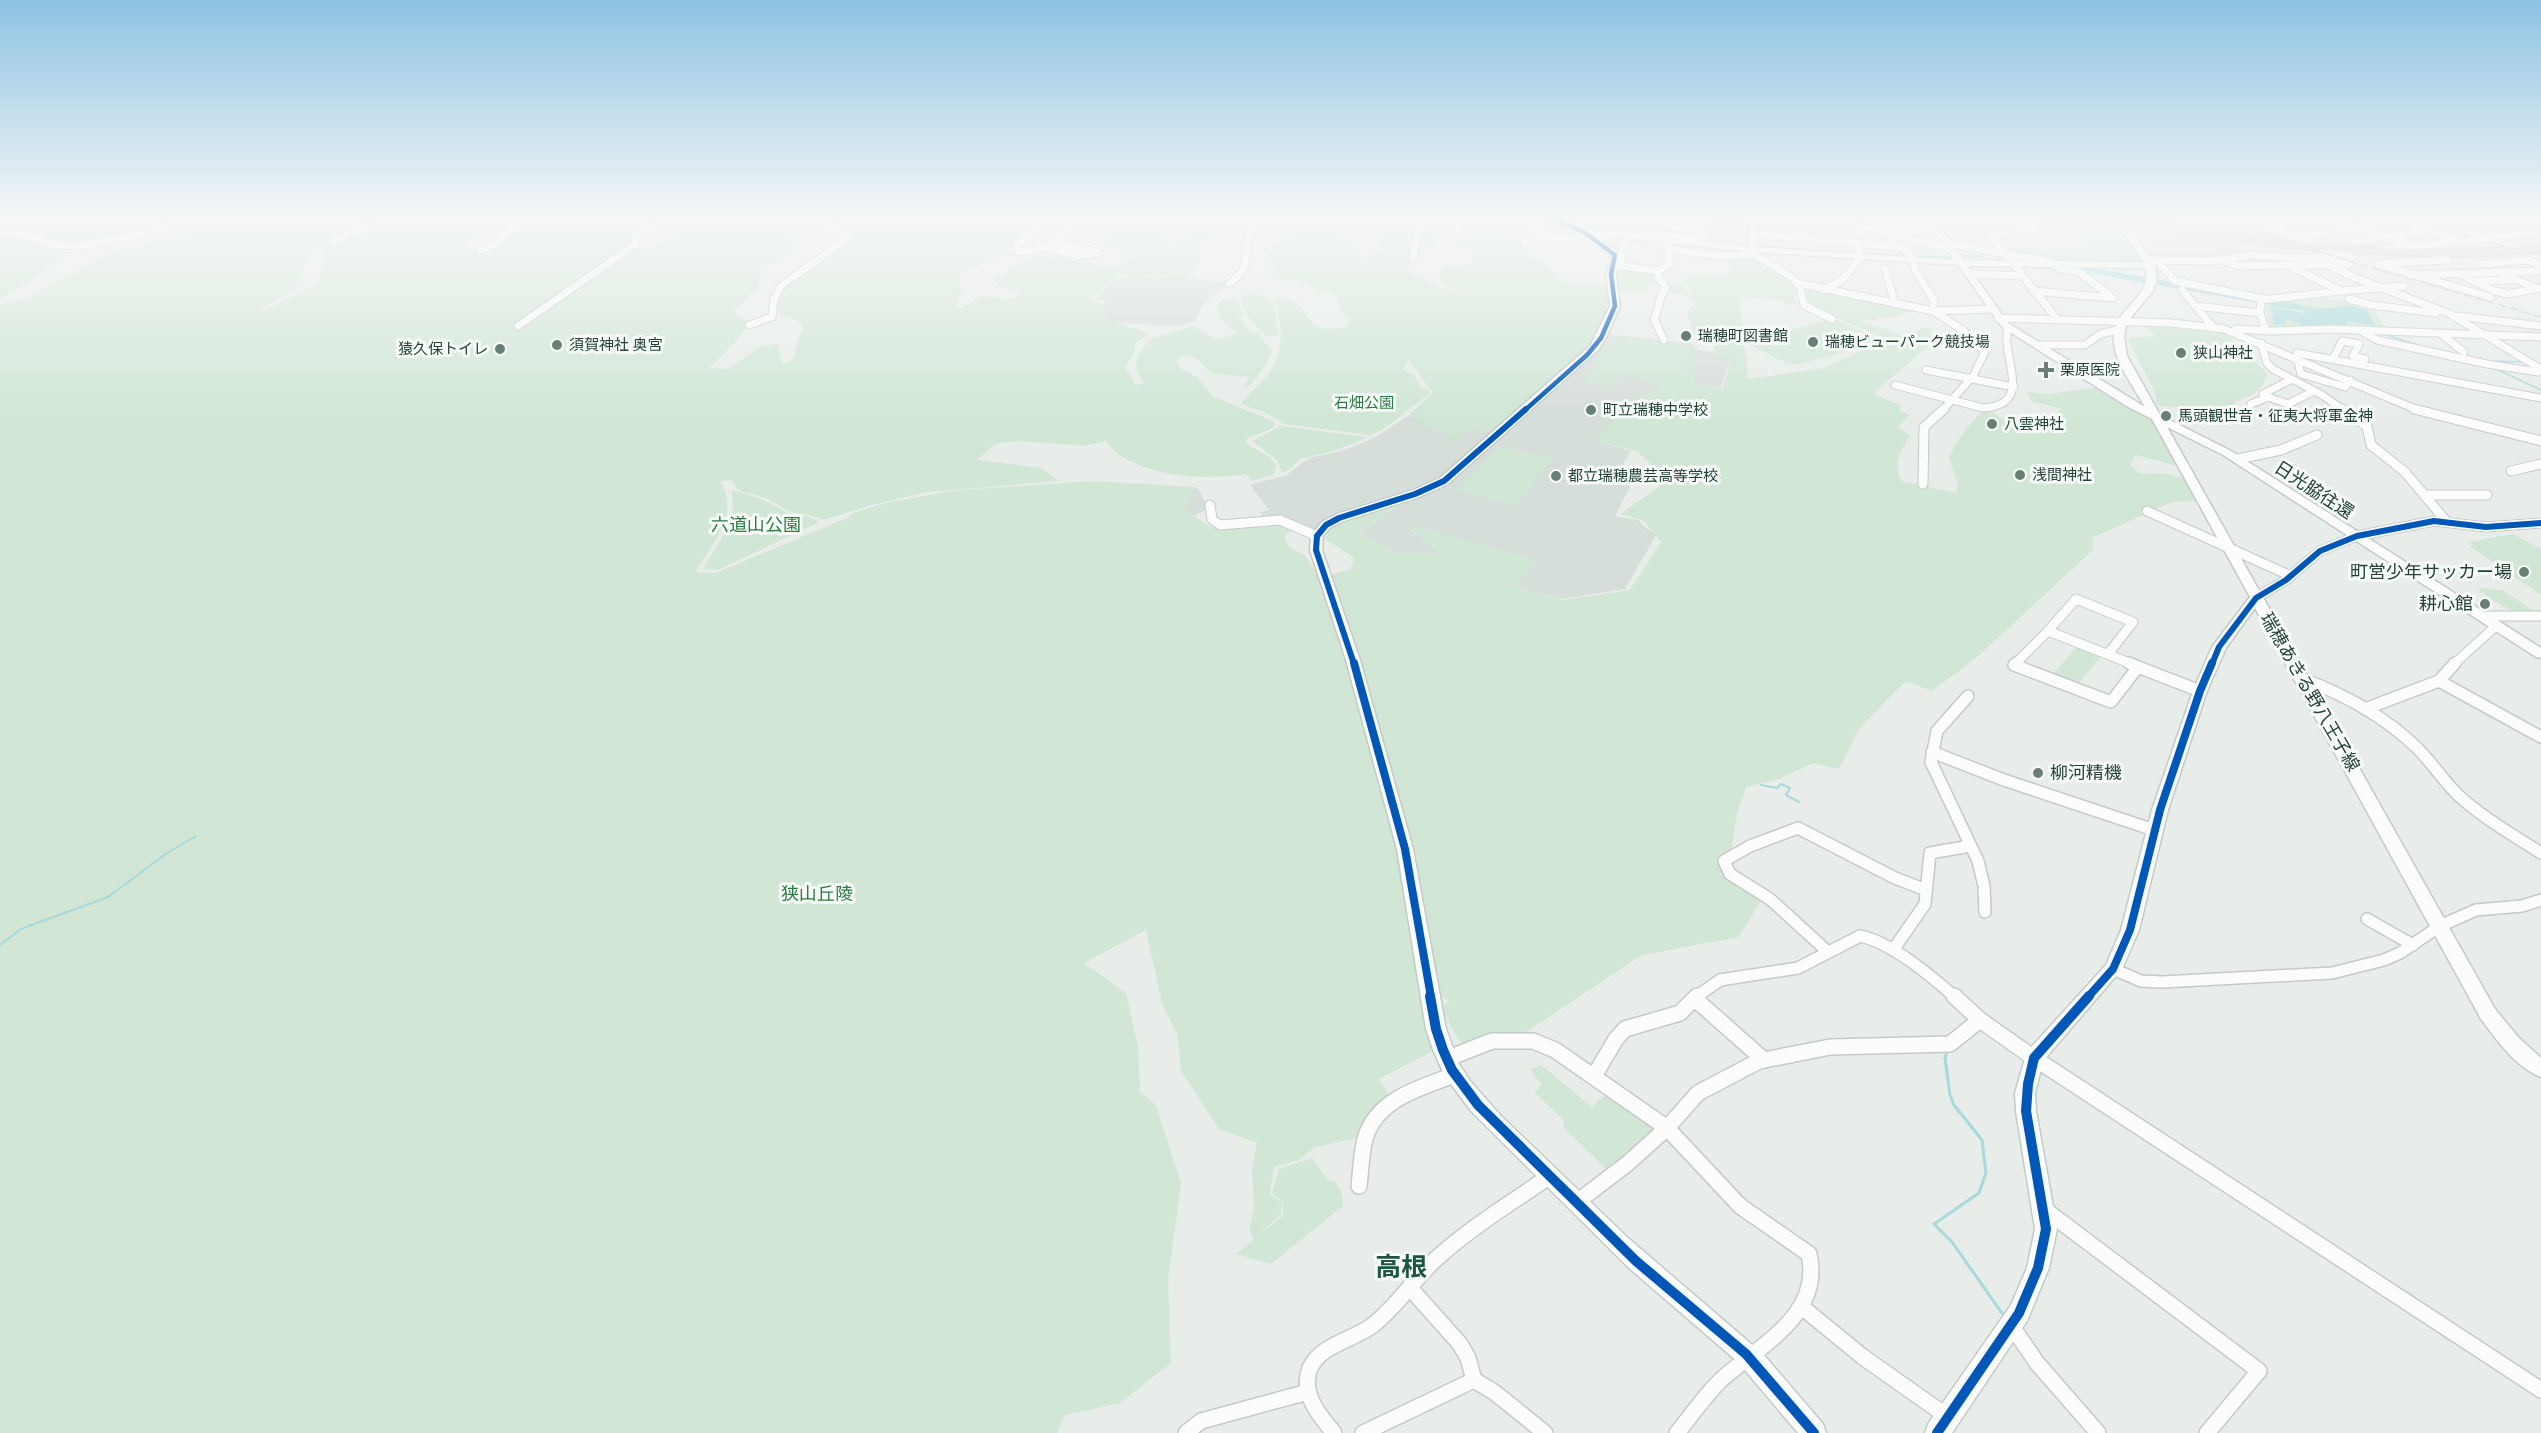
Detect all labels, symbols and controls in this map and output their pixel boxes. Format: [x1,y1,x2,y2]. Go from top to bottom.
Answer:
place label: 瑞穂町図書館 [1698,327,1788,345]
marker: 瑞穂町図書館 [1679,329,1693,343]
place label: 瑞穂ビューパーク競技場 [1825,333,1990,351]
marker: 瑞穂ビューパーク競技場 [1806,335,1820,349]
place label: 須賀神社 奥宮 [569,336,663,354]
marker: 須賀神社 奥宮 [550,338,564,352]
place label: 猿久保トイレ [398,340,488,358]
marker: 猿久保トイレ [493,342,507,356]
place label: 狭山神社 [2193,344,2253,362]
marker: 狭山神社 [2174,346,2188,360]
marker: 栗原医院 [2037,361,2055,379]
place label: 栗原医院 [2060,361,2120,379]
park label: 石畑公園 [1334,394,1394,412]
place label: 町立瑞穂中学校 [1603,401,1708,419]
marker: 町立瑞穂中学校 [1584,403,1598,417]
place label: 馬頭観世音・征夷大将軍金神 [2178,407,2373,425]
marker: 馬頭観世音・征夷大将軍金神 [2159,409,2173,423]
place label: 八雲神社 [2004,415,2064,433]
marker: 八雲神社 [1985,417,1999,431]
street label: 日光脇往還 [2270,456,2358,524]
place label: 浅間神社 [2032,466,2092,484]
place label: 都立瑞穂農芸高等学校 [1568,467,1718,485]
marker: 浅間神社 [2013,468,2027,482]
marker: 都立瑞穂農芸高等学校 [1549,469,1563,483]
park label: 六道山公園 [711,514,801,536]
place label: 町営少年サッカー場 [2350,561,2512,583]
marker: 町営少年サッカー場 [2517,565,2531,579]
place label: 耕心館 [2419,593,2473,615]
marker: 耕心館 [2478,597,2492,611]
street label: 瑞穂あきる野八王子線 [2256,609,2364,775]
place label: 柳河精機 [2050,762,2122,784]
marker: 柳河精機 [2031,766,2045,780]
park label: 狭山丘陵 [781,883,853,905]
district label: 高根 [1375,1252,1427,1283]

